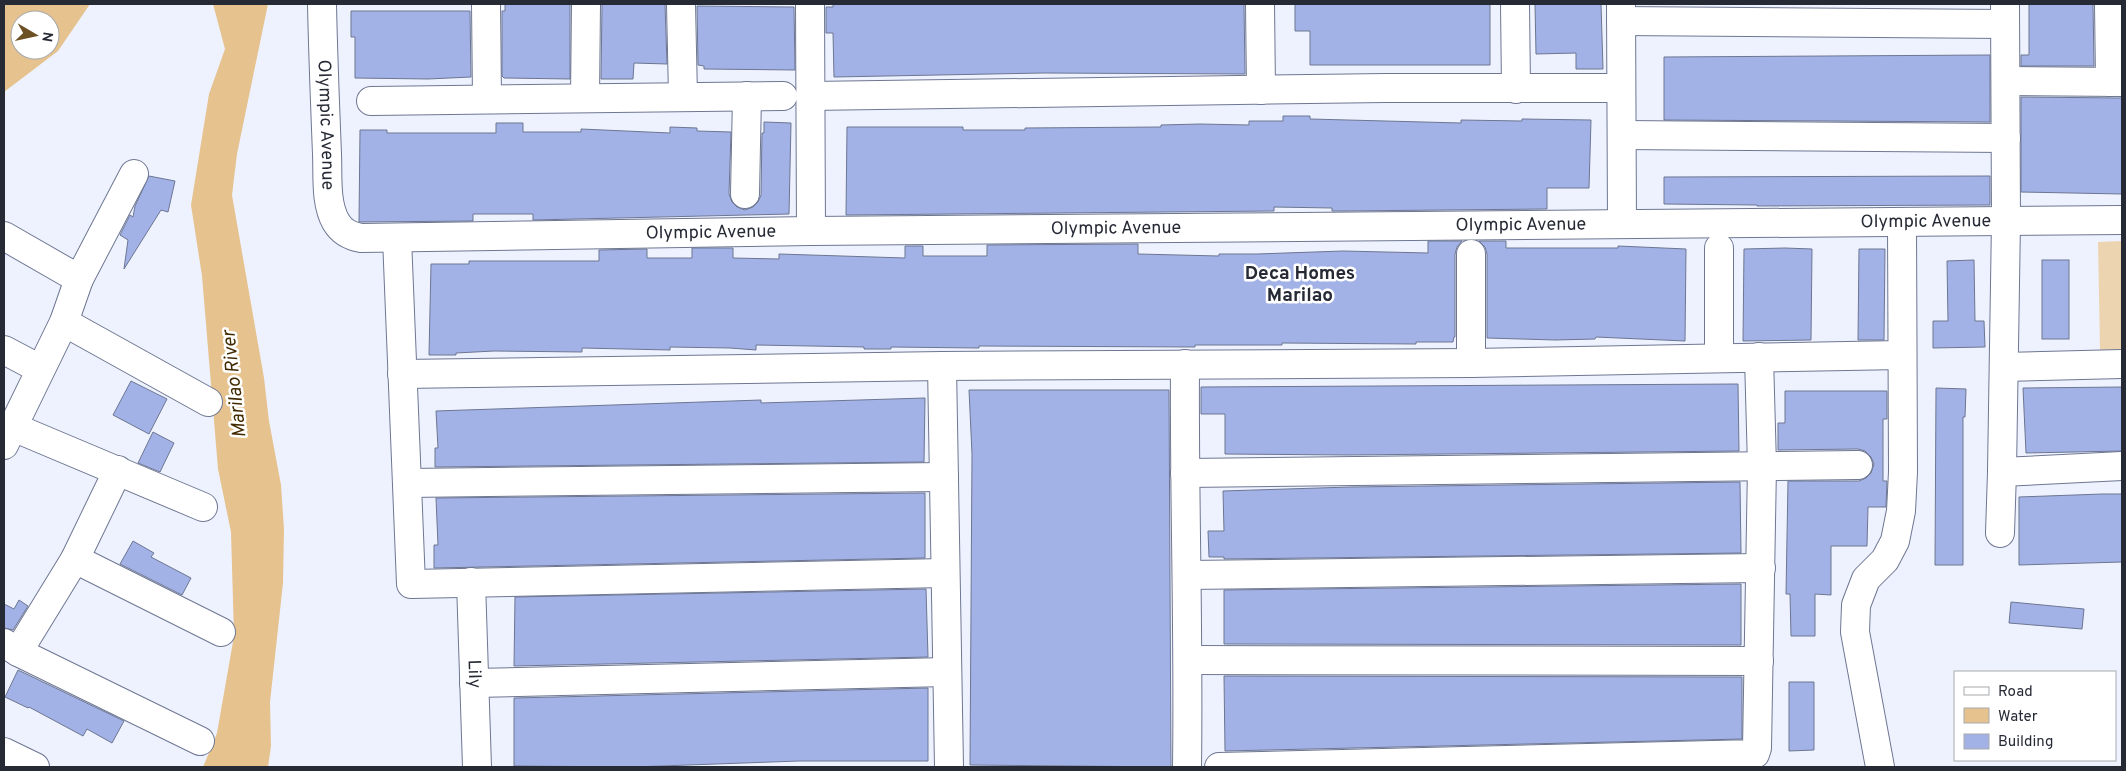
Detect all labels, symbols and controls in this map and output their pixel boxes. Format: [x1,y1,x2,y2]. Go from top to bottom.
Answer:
north arrow [10,10,60,60]
text: N [37,30,56,43]
street label: Olympic Avenue [312,59,339,191]
street label: Olympic Avenue [1860,210,1991,234]
street label: Olympic Avenue [1455,213,1586,237]
street label: Olympic Avenue [1050,216,1181,240]
street label: Olympic Avenue [645,220,776,245]
district label: Deca Homes Marilao [1245,262,1355,308]
water label: Marilao River [217,327,253,439]
street label: Lily [462,659,486,689]
legend [1954,671,2116,761]
text: Road [1998,683,2033,702]
text: Water [1998,708,2038,727]
text: Building [1998,733,2053,752]

